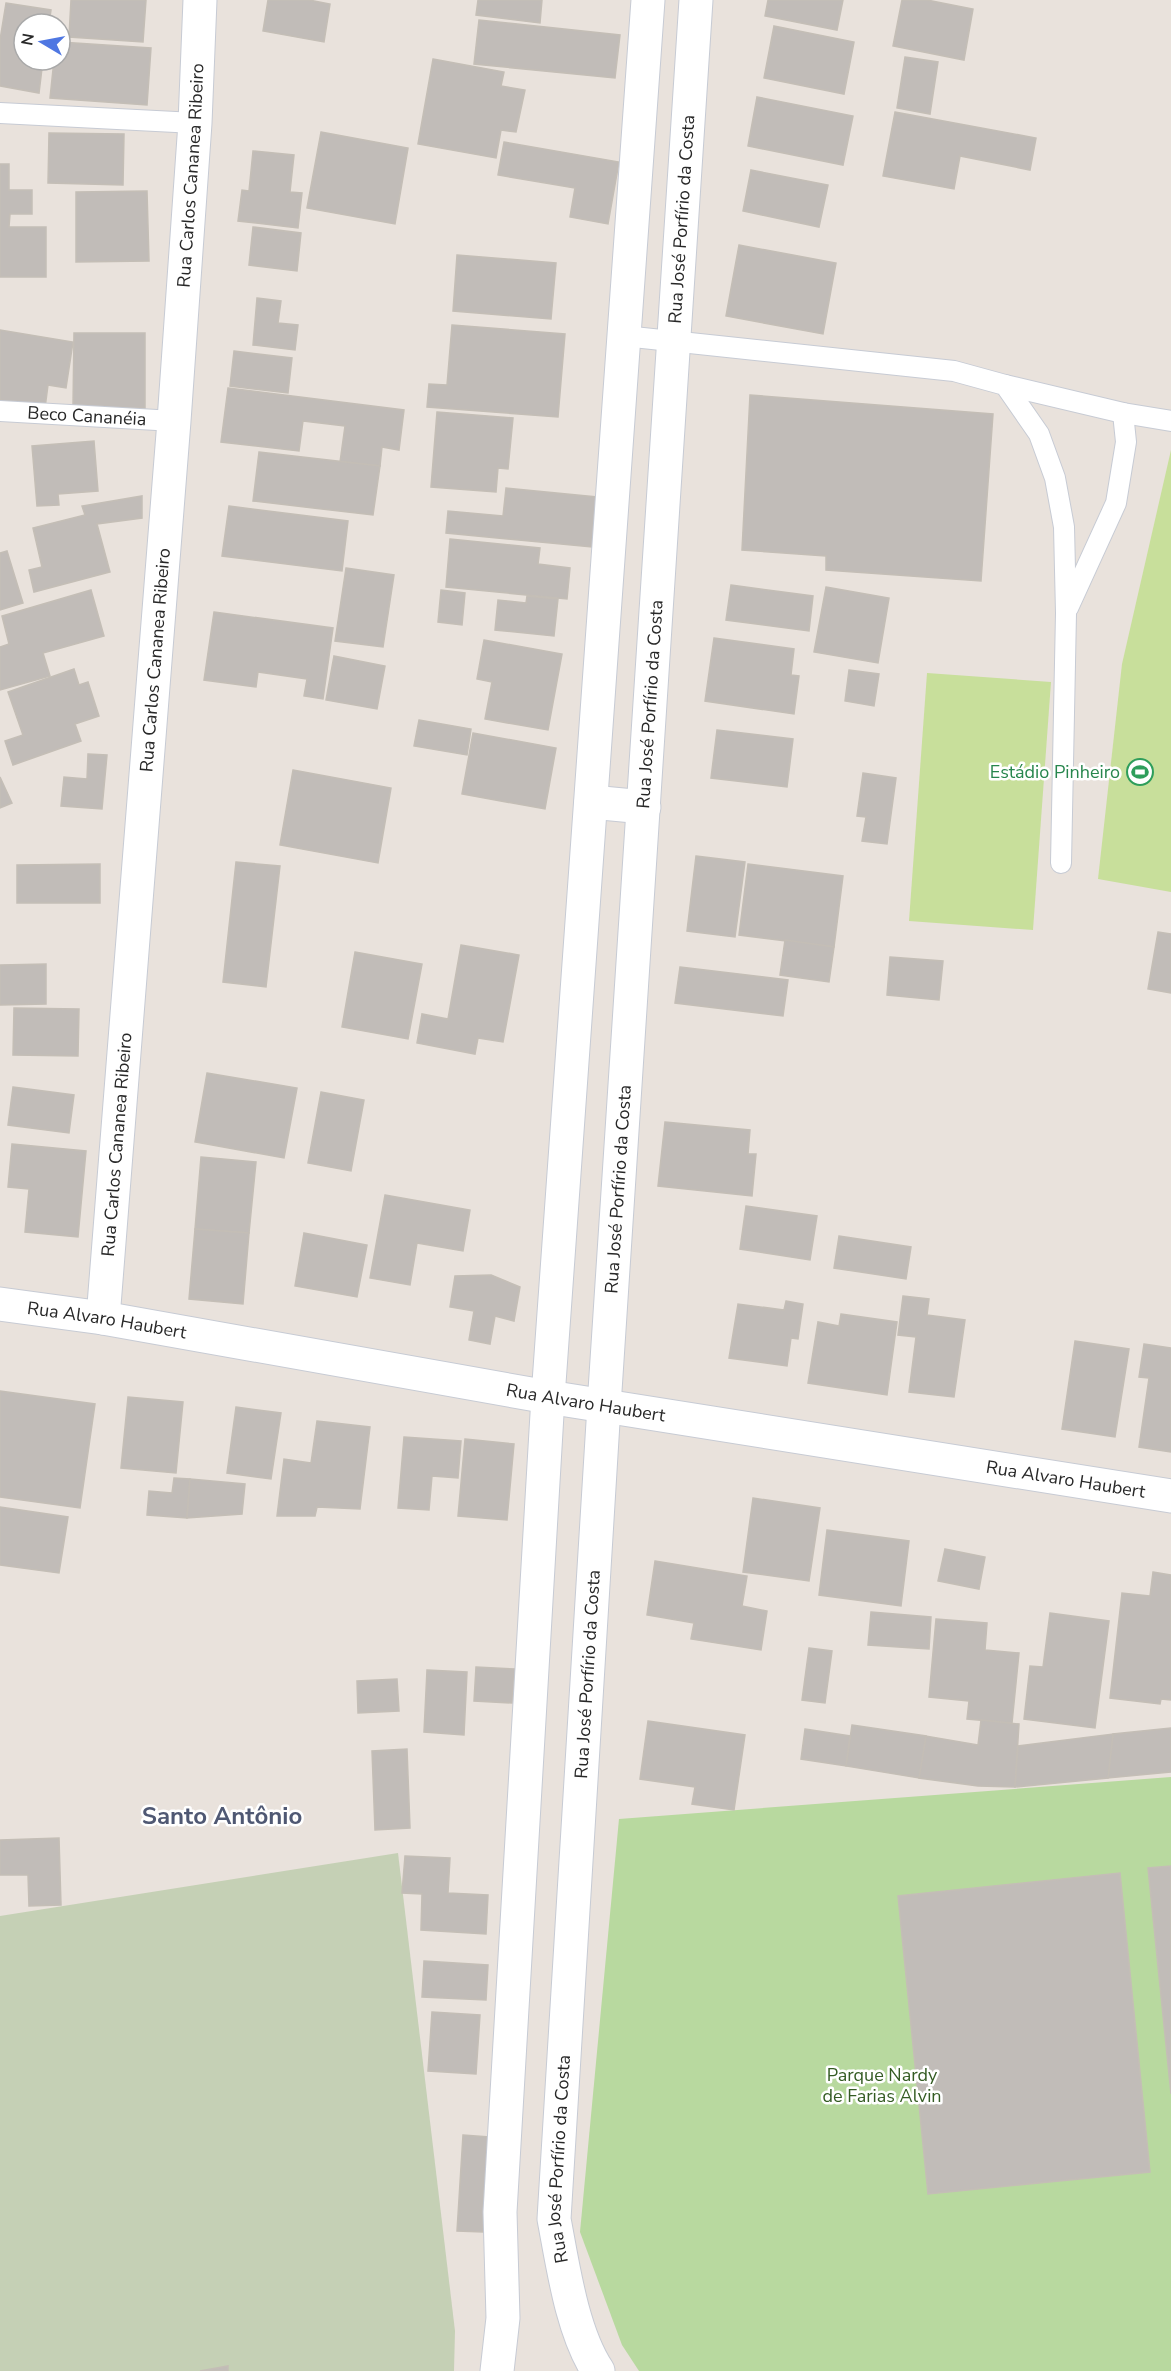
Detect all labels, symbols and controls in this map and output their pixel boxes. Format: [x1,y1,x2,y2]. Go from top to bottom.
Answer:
north arrow [12,12,72,72]
text: N [16,32,40,47]
street label: Rua Carlos Cananea Ribeiro [171,63,209,288]
street label: Rua José Porfírio da Costa [663,114,700,324]
street label: Beco Cananéia [27,401,147,431]
street label: Rua Carlos Cananea Ribeiro [134,547,176,773]
street label: Rua José Porfírio da Costa [631,599,669,809]
sports icon: Estádio Pinheiro [1125,757,1155,787]
place label: Estádio Pinheiro [990,760,1120,784]
street label: Rua Carlos Cananea Ribeiro [96,1032,138,1258]
street label: Rua José Porfírio da Costa [599,1084,637,1294]
street label: Rua Alvaro Haubert [26,1296,189,1345]
street label: Rua Alvaro Haubert [504,1378,668,1428]
street label: Rua Alvaro Haubert [984,1455,1148,1504]
street label: Rua José Porfírio da Costa [569,1569,606,1779]
district label: Santo Antônio [142,1800,302,1832]
street label: Rua José Porfírio da Costa [542,2054,576,2265]
park label: Parque Nardy de Farias Alvin [822,2063,942,2108]

